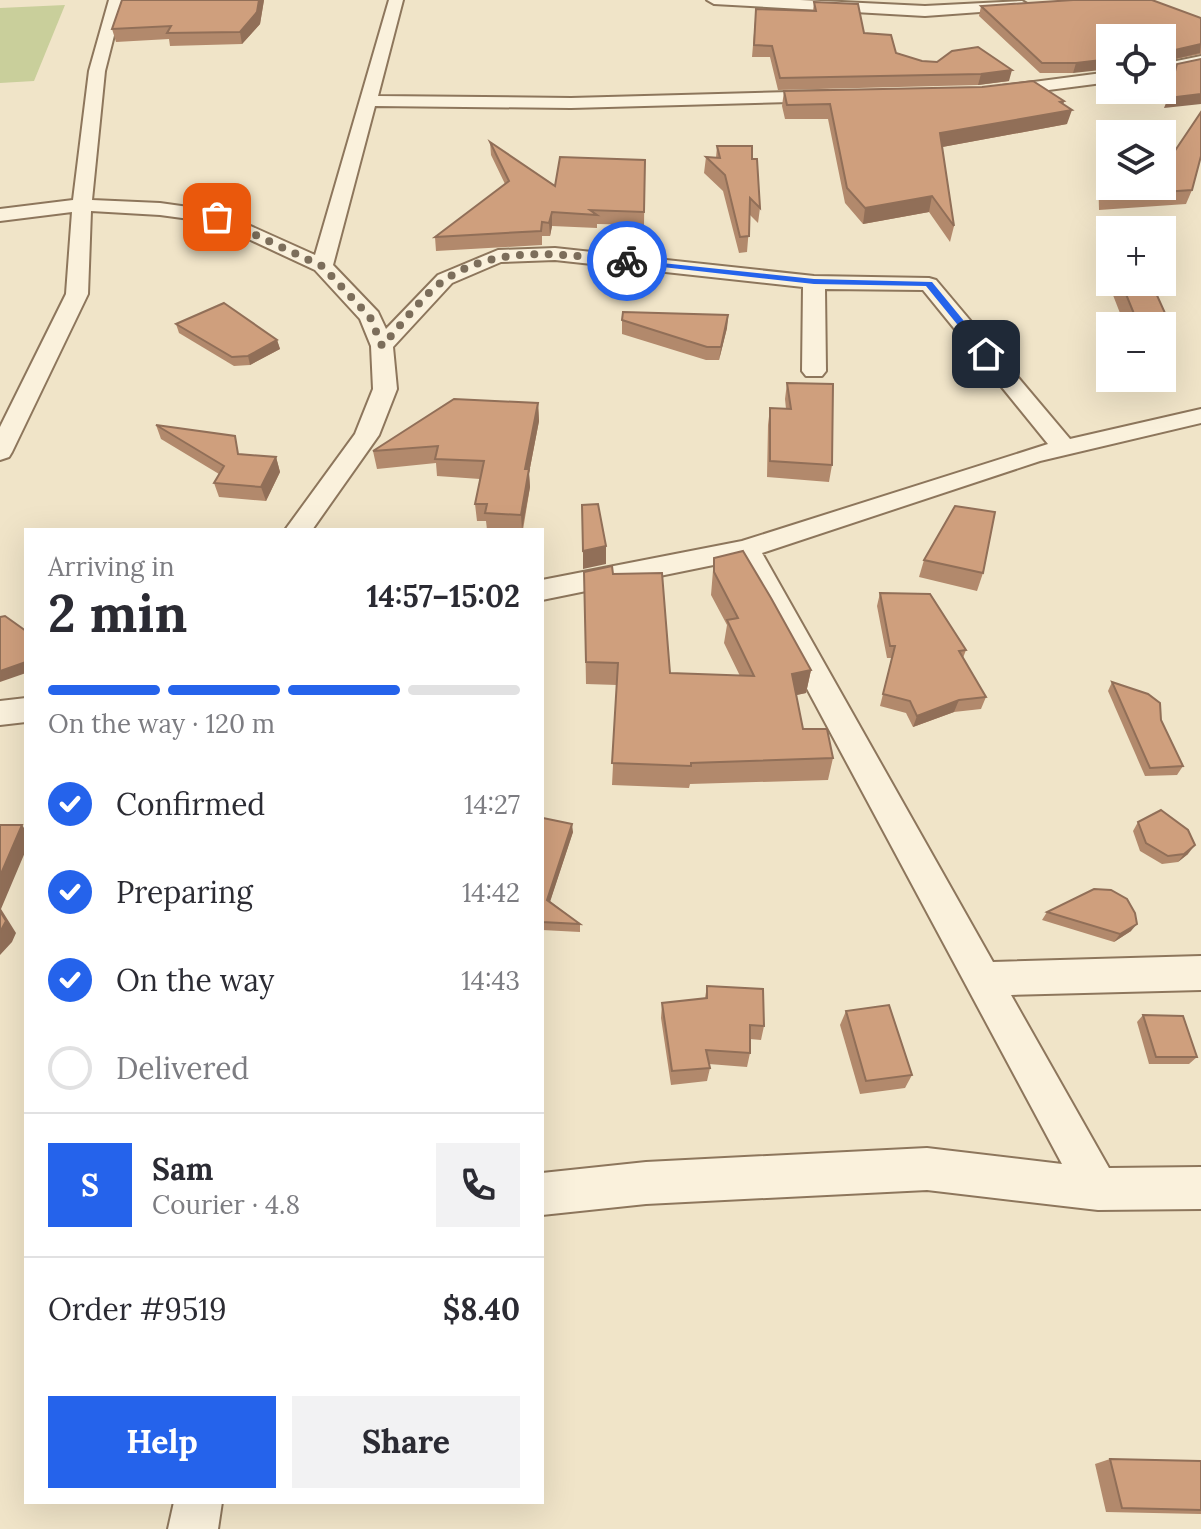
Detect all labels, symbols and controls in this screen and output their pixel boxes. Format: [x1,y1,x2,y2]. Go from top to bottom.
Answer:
map controls [1096,24,1176,392]
button: locate [1096,24,1176,104]
button: layers [1096,120,1176,200]
pin [183,183,251,251]
icon: bag [195,195,239,239]
button: + [1096,216,1176,296]
courier [587,221,667,301]
icon: bike [605,239,649,283]
button: − [1096,312,1176,392]
pin [952,320,1020,388]
icon: home [964,332,1008,376]
text: Arriving in [48,550,175,583]
text: 14:57–15:02 [366,577,520,615]
text: 2 min [48,580,187,646]
text: On the way · 120 m [48,707,275,740]
icon: check [48,782,92,826]
text: Confirmed [116,785,265,823]
text: 14:27 [464,788,520,821]
icon: check [48,870,92,914]
text: Preparing [116,873,253,911]
text: 14:42 [462,876,520,909]
icon: check [48,958,92,1002]
text: On the way [116,961,274,999]
text: 14:43 [461,964,520,997]
text: Delivered [116,1049,249,1087]
button: phone [436,1143,520,1227]
text: Sam [152,1150,213,1188]
text: S [81,1166,99,1204]
text: Courier · 4.8 [152,1188,300,1221]
text: Order #9519 [48,1290,227,1328]
text: $8.40 [443,1290,520,1328]
button: Help [48,1396,276,1488]
button: Share [292,1396,520,1488]

